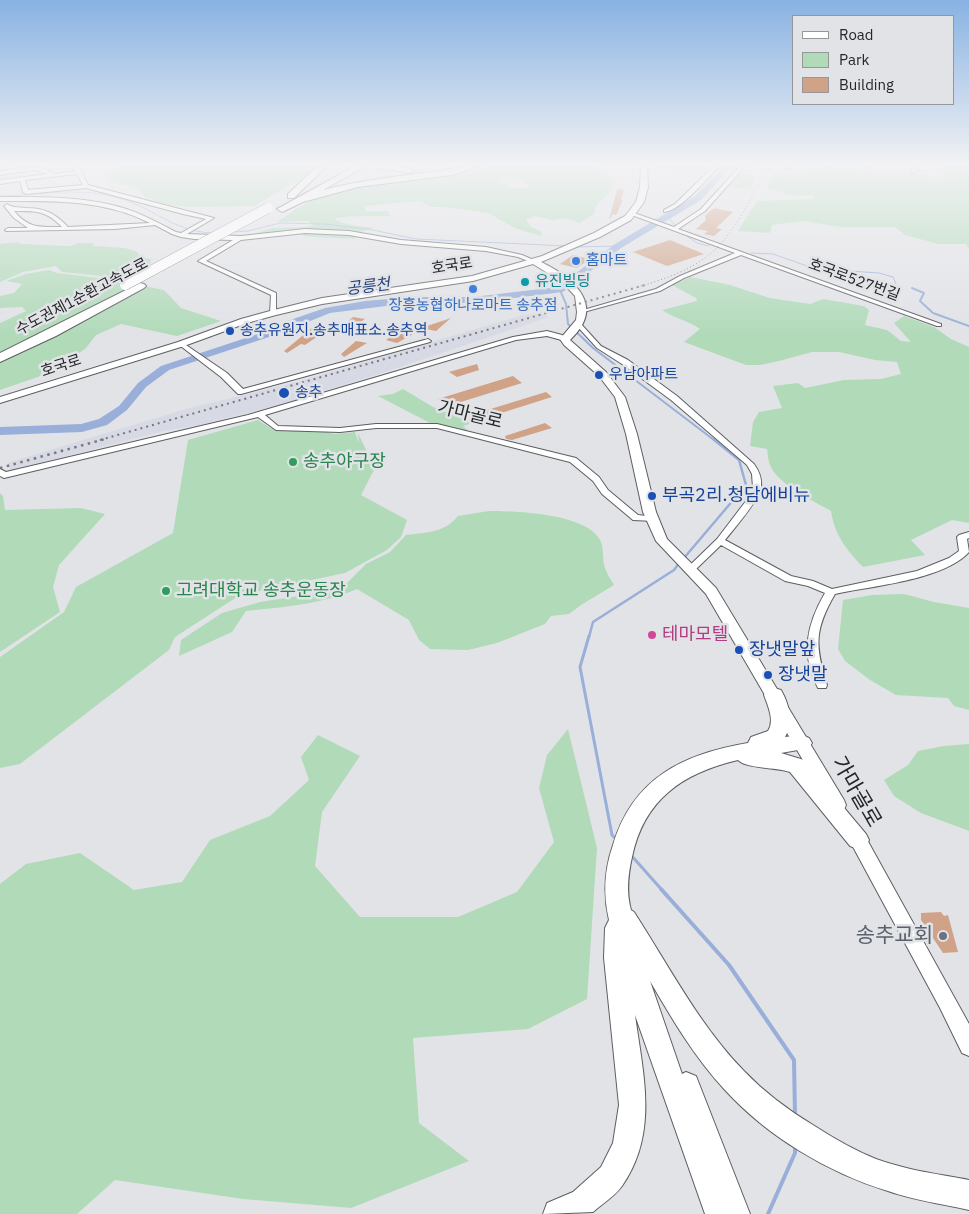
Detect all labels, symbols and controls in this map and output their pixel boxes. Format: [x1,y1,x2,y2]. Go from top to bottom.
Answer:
legend [792,15,954,105]
text: Road [839,25,874,44]
text: Park [839,50,869,69]
text: Building [839,75,894,94]
place label: 홈마트 [586,252,627,270]
street label: 호국로 [430,254,474,278]
street label: 수도권제1순환고속도로 [13,255,151,339]
marker: 홈마트 [570,255,582,267]
street label: 호국로527번길 [806,255,902,305]
place label: 유진빌딩 [535,273,590,291]
water label: 공릉천 [345,275,391,299]
marker: 유진빌딩 [519,276,531,288]
marker: 장흥농협하나로마트 송추점 [467,283,479,295]
place label: 장흥농협하나로마트 송추점 [388,297,558,315]
place label: 송추유원지.송추매표소.송추역 [240,322,428,340]
marker: 송추유원지.송추매표소.송추역 [224,325,236,337]
street label: 호국로 [39,351,83,381]
place label: 우남아파트 [609,366,678,384]
marker: 우남아파트 [593,369,605,381]
place label: 송추 [295,384,323,402]
marker: 송추 [277,386,291,400]
street label: 가마골로 [435,397,505,433]
place label: 송추야구장 [303,451,386,473]
marker: 송추야구장 [287,456,299,468]
place label: 부곡2리.청담에비뉴 [662,485,810,507]
marker: 부곡2리.청담에비뉴 [646,490,658,502]
place label: 고려대학교 송추운동장 [176,580,346,602]
marker: 고려대학교 송추운동장 [160,585,172,597]
place label: 테마모텔 [662,624,728,646]
marker: 테마모텔 [646,629,658,641]
place label: 장냇말앞 [749,639,815,661]
marker: 장냇말앞 [733,644,745,656]
place label: 장냇말 [778,664,828,686]
marker: 장냇말 [762,669,774,681]
street label: 가마골로 [826,752,886,832]
place label: 송추교회 [856,923,933,949]
marker: 송추교회 [937,930,949,942]

